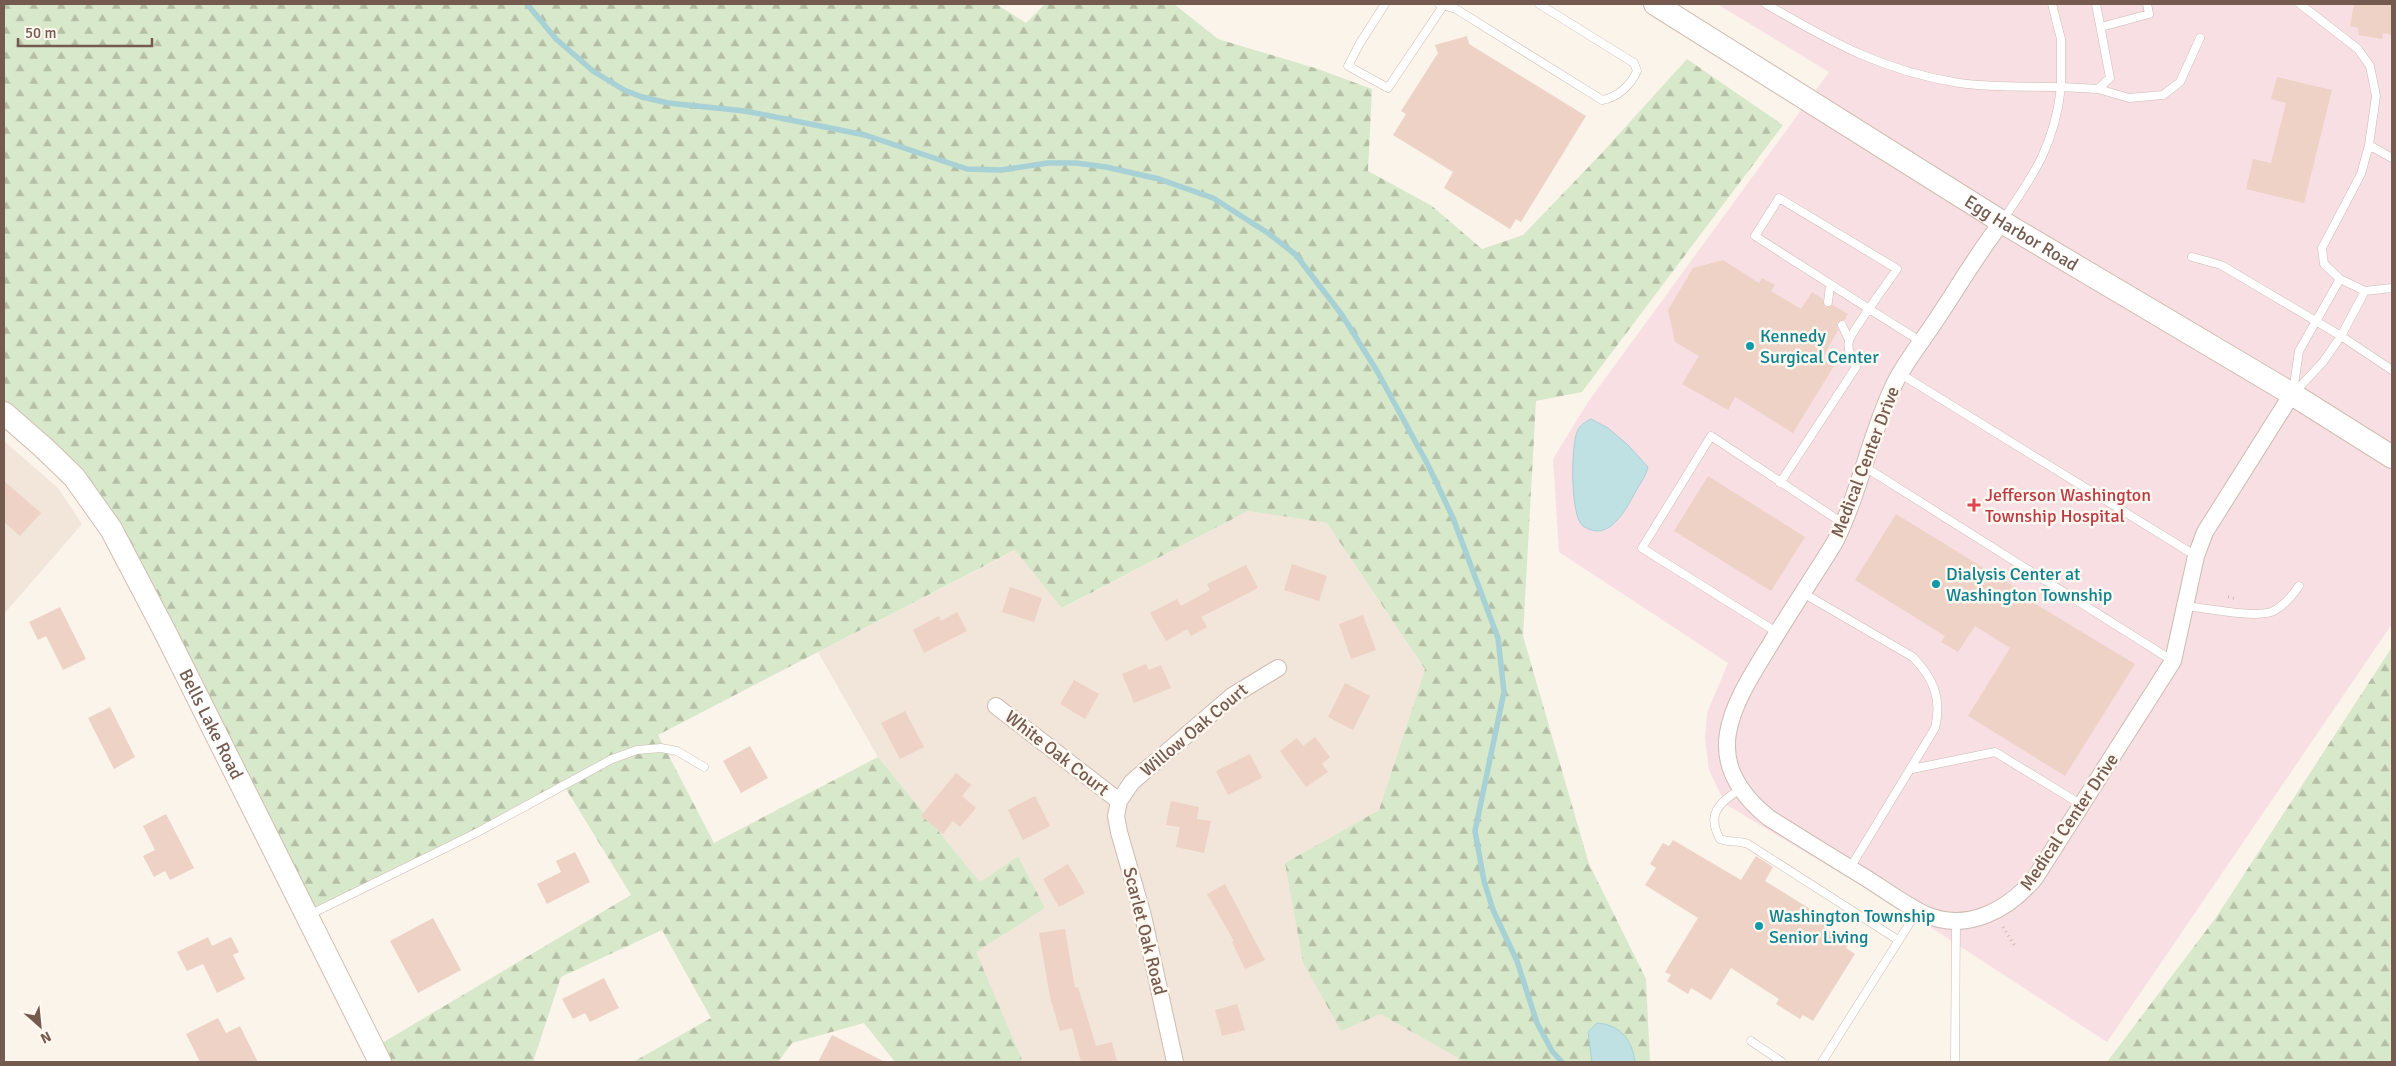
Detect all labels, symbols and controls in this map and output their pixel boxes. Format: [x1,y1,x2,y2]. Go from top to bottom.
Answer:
scale bar [18,15,151,47]
text: 50 m [25,24,56,42]
street label: Egg Harbor Road [1960,190,2082,276]
place label: Kennedy Surgical Center [1760,325,1879,368]
marker: Kennedy Surgical Center [1744,340,1756,352]
street label: Medical Center Drive [1826,383,1904,541]
place label: Jefferson Washington Township Hospital [1985,484,2151,527]
marker: Jefferson Washington Township Hospital [1967,498,1981,512]
place label: Dialysis Center at Washington Township [1946,563,2112,606]
marker: Dialysis Center at Washington Township [1930,578,1942,590]
street label: Bells Lake Road [174,665,248,783]
street label: Willow Oak Court [1136,679,1252,781]
street label: White Oak Court [1001,706,1113,800]
street label: Medical Center Drive [2015,749,2123,895]
street label: Scarlet Oak Road [1118,865,1172,997]
place label: Washington Township Senior Living [1769,905,1935,948]
marker: Washington Township Senior Living [1753,920,1765,932]
north arrow [15,1001,65,1051]
text: N [37,1027,54,1047]

